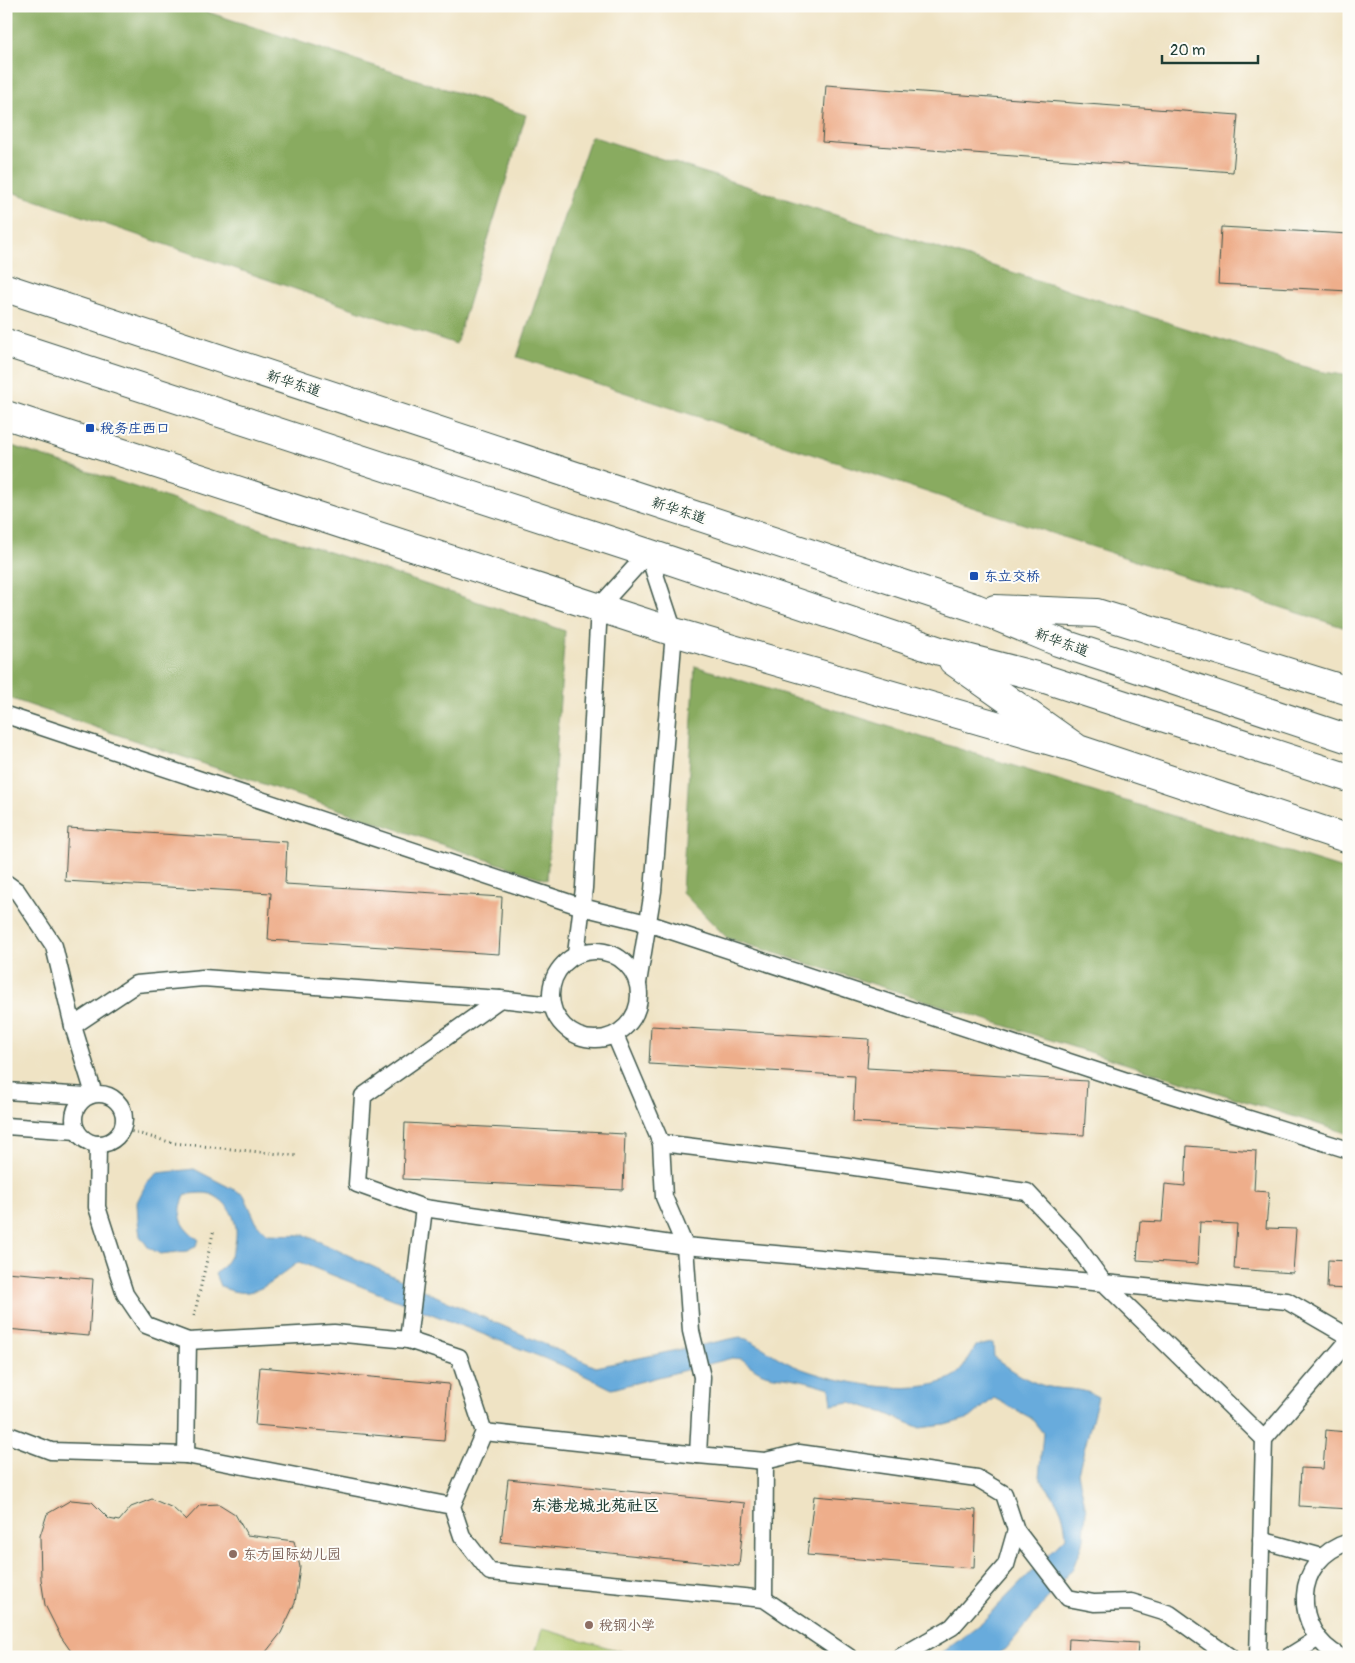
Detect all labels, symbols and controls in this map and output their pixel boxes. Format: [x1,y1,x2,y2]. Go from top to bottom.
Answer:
scale bar [1162,32,1259,64]
text: 20 m [1170,41,1205,60]
street label: 新华东道 [265,367,323,400]
place label: 税务庄西口 [100,420,170,437]
marker: 税务庄西口 [84,422,96,434]
street label: 新华东道 [650,494,708,527]
place label: 东立交桥 [984,568,1040,585]
marker: 东立交桥 [968,570,980,582]
street label: 新华东道 [1033,625,1091,660]
district label: 东港龙城北苑社区 [531,1496,659,1516]
place label: 东方国际幼儿园 [243,1546,341,1563]
marker: 东方国际幼儿园 [227,1548,239,1560]
place label: 税钢小学 [599,1617,655,1634]
marker: 税钢小学 [583,1619,595,1631]

